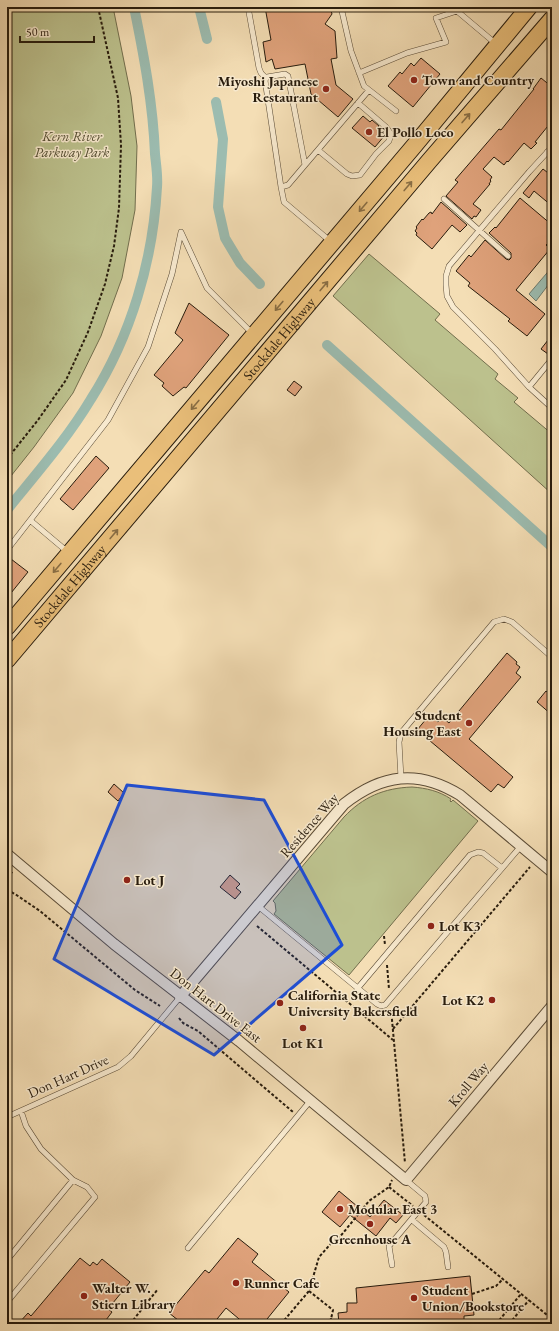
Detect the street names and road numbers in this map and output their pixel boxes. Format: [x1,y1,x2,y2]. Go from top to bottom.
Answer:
street label: Stockdale Highway [239,293,320,384]
street label: Stockdale Highway [29,540,110,631]
street label: Residence Way [276,788,343,861]
street label: Don Hart Drive East [167,964,266,1047]
street label: Don Hart Drive [25,1050,112,1102]
street label: Kroll Way [444,1057,493,1110]

